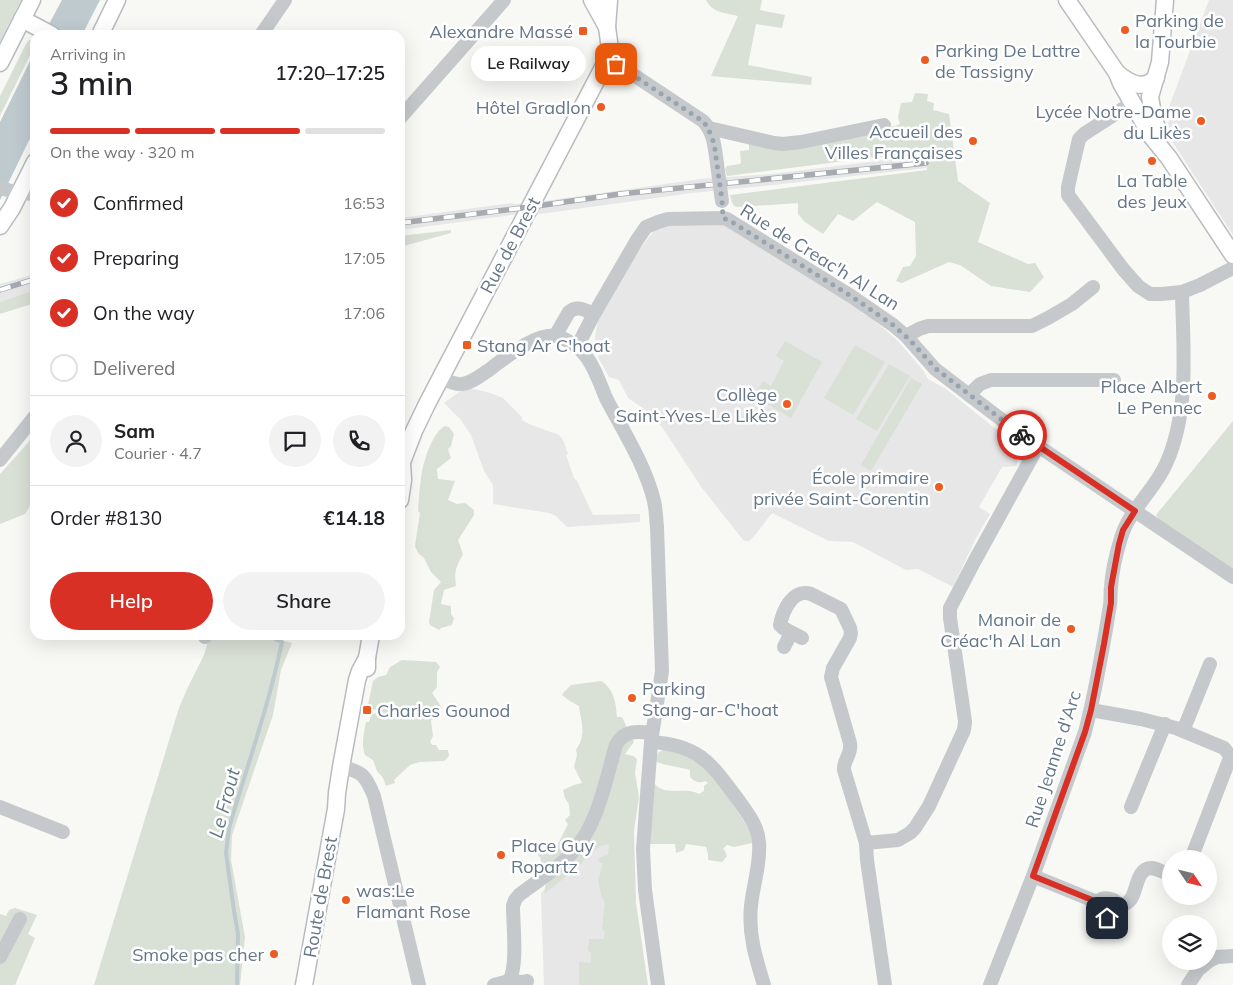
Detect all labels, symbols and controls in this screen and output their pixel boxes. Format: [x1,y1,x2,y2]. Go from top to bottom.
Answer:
place label: Parking de la Tourbie [1135,9,1224,53]
place label: Alexandre Massé [429,20,573,43]
marker: Parking de la Tourbie [1119,24,1131,36]
marker: Alexandre Massé [577,25,589,37]
place label: Parking De Lattre de Tassigny [935,39,1080,83]
pin [595,43,637,85]
text: Arriving in [50,44,126,64]
callout: Le Railway [471,46,586,82]
icon: bag [602,50,630,78]
text: Le Railway [487,53,570,73]
marker: Parking De Lattre de Tassigny [919,54,931,66]
text: 17:20–17:25 [275,61,385,85]
text: 3 min [50,63,133,103]
place label: Hôtel Gradlon [476,96,591,119]
place label: Lycée Notre-Dame du Likès [1036,100,1191,144]
marker: Hôtel Gradlon [595,101,607,113]
marker: Lycée Notre-Dame du Likès [1195,115,1207,127]
place label: Accueil des Villes Françaises [825,120,963,164]
marker: Accueil des Villes Françaises [967,135,979,147]
text: On the way · 320 m [50,142,195,162]
marker: La Table des Jeux [1146,155,1158,167]
place label: La Table des Jeux [1117,169,1187,213]
icon: check [50,189,78,217]
text: Confirmed [93,191,184,215]
text: 16:53 [343,193,385,213]
street label: Rue de Brest [475,193,545,297]
street label: Rue de Creac'h Al Lan [736,199,904,315]
icon: check [50,244,78,272]
text: Preparing [93,246,179,270]
text: 17:05 [343,248,385,268]
icon: check [50,299,78,327]
text: On the way [93,301,195,325]
text: 17:06 [343,303,385,323]
place label: Stang Ar C'hoat [477,334,610,357]
marker: Stang Ar C'hoat [461,339,473,351]
text: Delivered [93,356,175,380]
place label: Place Albert Le Pennec [1101,375,1202,419]
place label: Collège Saint-Yves-Le Likès [616,383,777,427]
marker: Place Albert Le Pennec [1206,390,1218,402]
marker: Collège Saint-Yves-Le Likès [781,398,793,410]
courier [997,410,1047,460]
button: person [50,415,102,467]
button: chat [269,415,321,467]
button: phone [333,415,385,467]
text: Sam [114,419,155,443]
icon: bike [1008,421,1036,449]
text: Courier · 4.7 [114,443,202,463]
place label: École primaire privée Saint-Corentin [753,466,929,510]
marker: École primaire privée Saint-Corentin [933,481,945,493]
text: Order #8130 [50,506,162,530]
text: €14.18 [323,506,385,530]
button: Help [50,572,213,630]
button: Share [223,572,385,630]
place label: Manoir de Créac'h Al Lan [940,608,1061,652]
marker: Manoir de Créac'h Al Lan [1065,623,1077,635]
place label: Parking Stang-ar-C'hoat [642,677,778,721]
street label: Rue Jeanne d'Arc [1020,687,1086,830]
marker: Parking Stang-ar-C'hoat [626,692,638,704]
place label: Charles Gounod [377,699,510,722]
marker: Charles Gounod [361,704,373,716]
water label: Le Frout [203,764,245,841]
place label: Place Guy Ropartz [511,834,595,878]
street label: Route de Brest [298,835,342,959]
marker: Place Guy Ropartz [495,849,507,861]
north arrow [1162,850,1218,905]
map controls [1162,850,1217,970]
place label: was:Le Flamant Rose [356,879,471,923]
marker: was:Le Flamant Rose [340,894,352,906]
pin [1086,897,1128,939]
icon: home [1093,904,1121,932]
button: layers [1162,915,1217,970]
place label: Smoke pas cher [132,943,264,966]
marker: Smoke pas cher [268,948,280,960]

